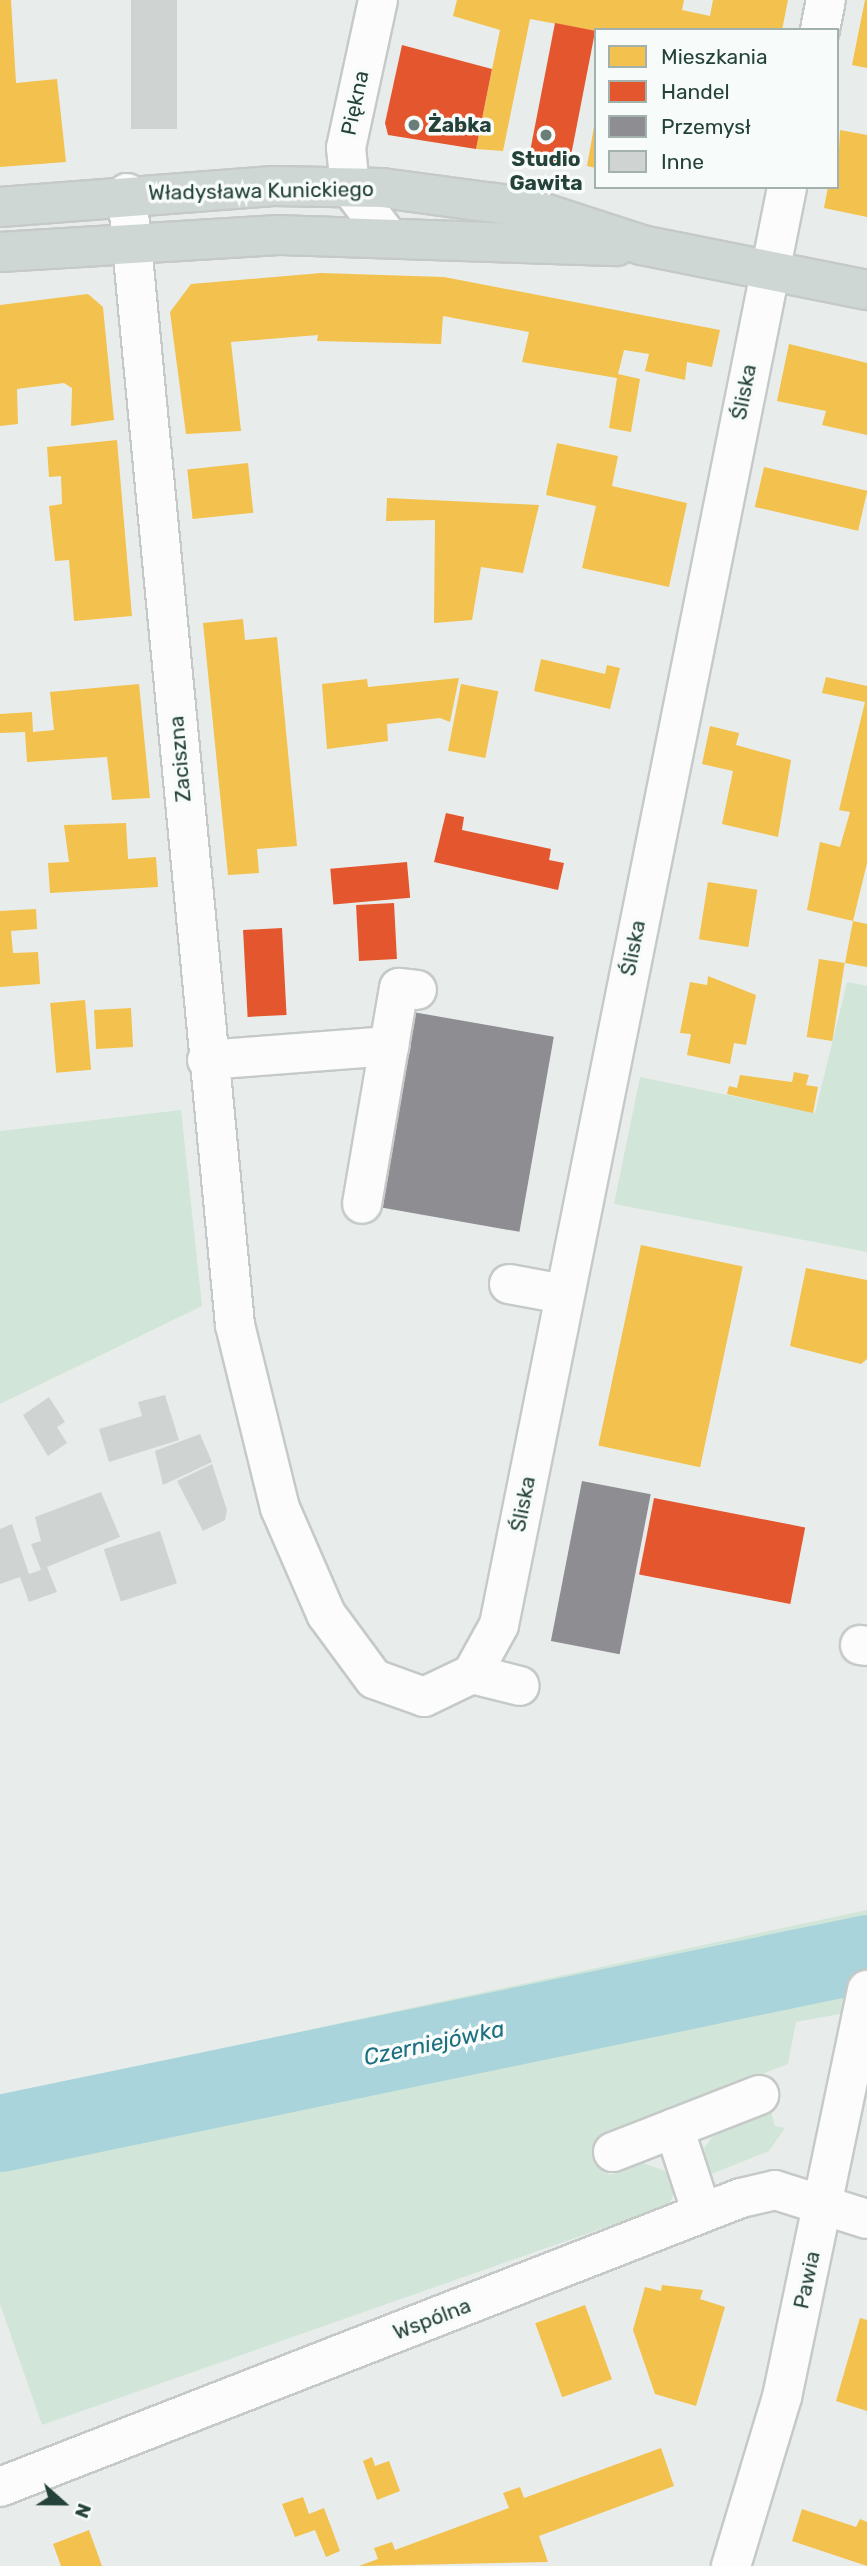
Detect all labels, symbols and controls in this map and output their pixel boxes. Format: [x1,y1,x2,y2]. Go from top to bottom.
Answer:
legend [594,28,839,189]
text: Mieszkania [661,44,768,69]
street label: Piękna [336,68,374,138]
text: Handel [661,79,730,104]
place label: Żabka [428,112,492,138]
text: Przemysł [661,114,751,139]
marker: Żabka [406,117,422,133]
marker: Studio Gawita [538,127,554,143]
place label: Studio Gawita [509,146,583,196]
text: Inne [661,149,704,174]
street label: Władysława Kunickiego [148,176,374,206]
street label: Śliska [726,362,762,422]
street label: Zaciszna [164,715,196,803]
street label: Śliska [615,918,651,978]
street label: Śliska [505,1474,541,1534]
water label: Czerniejówka [361,2015,507,2071]
street label: Pawia [789,2249,825,2311]
street label: Wspólna [390,2293,474,2345]
north arrow [28,2468,98,2538]
text: N [70,2500,96,2521]

